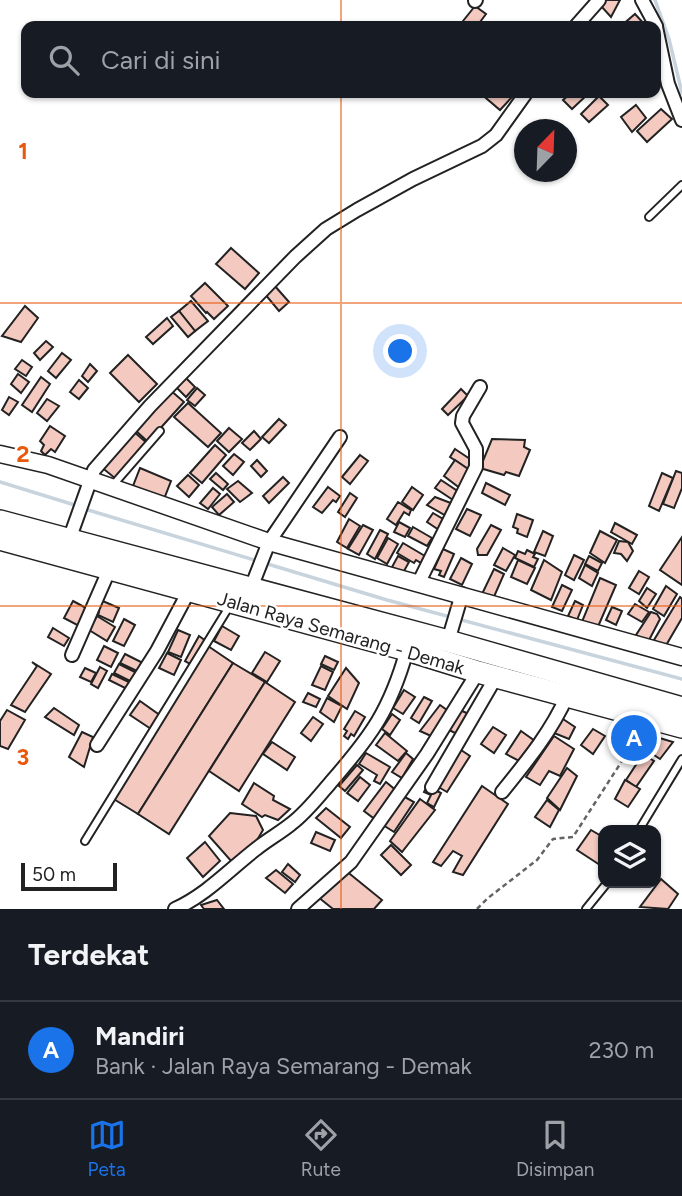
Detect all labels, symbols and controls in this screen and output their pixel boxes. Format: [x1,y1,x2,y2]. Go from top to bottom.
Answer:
search box [21,21,661,98]
icon: search [45,41,83,79]
text: Cari di sini [101,44,221,76]
north arrow [514,119,577,182]
text: 1 [18,137,28,165]
your location [383,334,417,368]
text: 2 [16,440,30,468]
street label: Jalan Raya Semarang - Demak [215,587,468,680]
pin: A [611,712,657,764]
text: 3 [17,743,29,771]
map controls [598,825,661,888]
button: layers [598,825,661,888]
scale bar [21,860,117,892]
text: 50 m [32,863,76,886]
text: Terdekat [28,936,149,973]
text: Mandiri [95,1020,185,1052]
text: A [43,1036,59,1064]
text: 230 m [589,1036,654,1064]
text: Bank · Jalan Raya Semarang - Demak [95,1052,472,1080]
tab: Peta [88,1116,126,1181]
tab: Rute [301,1116,341,1181]
tab: Disimpan [516,1116,594,1181]

